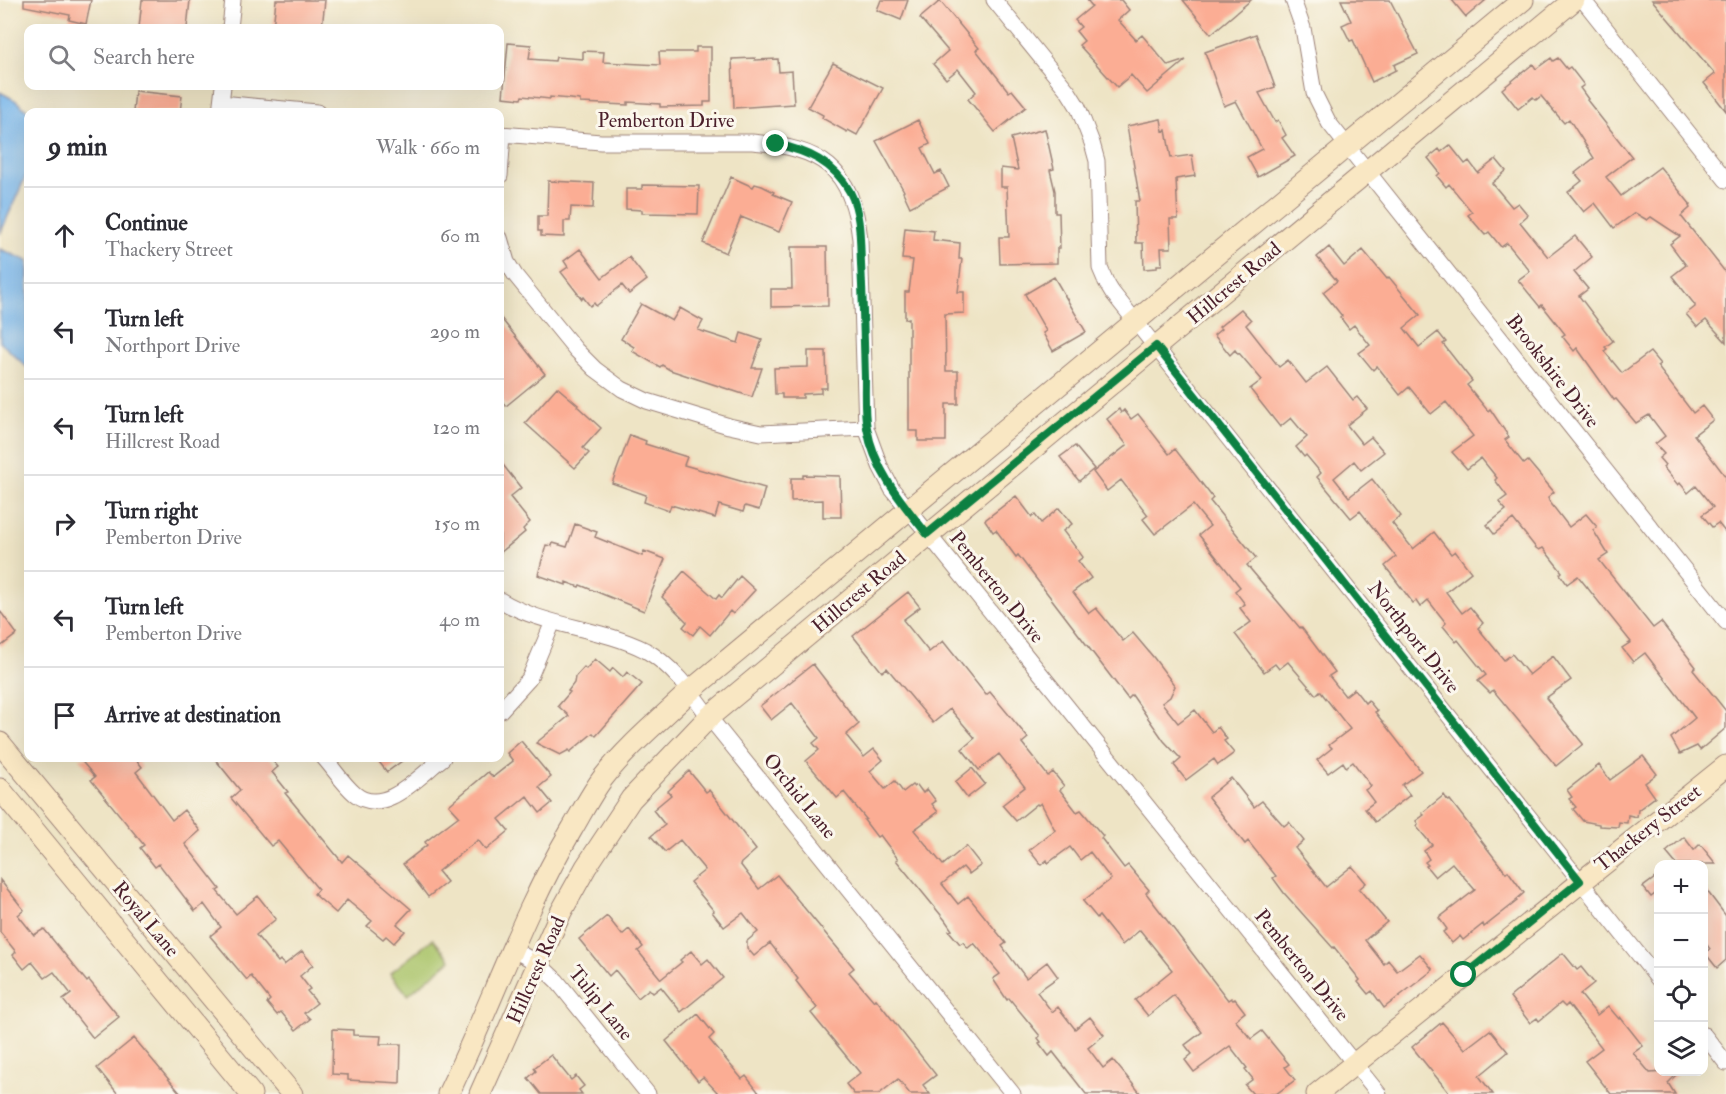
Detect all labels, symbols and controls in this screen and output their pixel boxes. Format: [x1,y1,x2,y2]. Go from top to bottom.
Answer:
search box [24,24,504,90]
icon: search [45,41,78,74]
text: Search here [93,43,195,71]
street label: Pemberton Drive [598,108,734,133]
route end [762,130,788,156]
text: 9 min [48,131,107,163]
text: Walk · 660 m [376,135,480,160]
text: Continue [105,209,188,237]
icon: ahead [48,219,81,252]
text: 60 m [440,223,480,248]
street label: Hillcrest Road [1182,236,1286,330]
text: Thackery Street [105,237,233,262]
text: Turn left [105,305,184,333]
street label: Brookshire Drive [1501,309,1605,433]
icon: left [48,315,81,348]
text: 290 m [430,319,480,344]
text: Northport Drive [105,333,240,358]
text: Turn left [105,401,184,429]
icon: left [48,411,81,444]
text: 120 m [433,415,480,440]
text: Hillcrest Road [105,429,220,454]
text: Turn right [105,497,198,525]
icon: right [48,507,81,540]
text: 150 m [434,511,480,536]
text: Pemberton Drive [105,525,242,550]
street label: Pemberton Drive [944,526,1050,648]
street label: Hillcrest Road [807,545,911,639]
street label: Northport Drive [1362,576,1465,699]
text: Turn left [105,593,184,621]
icon: left [48,603,81,636]
text: 40 m [439,607,480,632]
text: Pemberton Drive [105,621,242,646]
icon: arrive [48,699,81,732]
text: Arrive at destination [105,701,281,729]
street label: Orchid Lane [758,748,842,844]
street label: Thackery Street [1590,778,1707,877]
map controls [1654,860,1708,1076]
button: + [1654,860,1708,914]
street label: Royal Lane [107,876,185,962]
street label: Pemberton Drive [1249,904,1355,1026]
street label: Hillcrest Road [501,912,571,1028]
button: − [1654,914,1708,968]
street label: Tulip Lane [562,960,639,1046]
route start [1450,961,1476,987]
button: locate [1654,968,1708,1022]
button: layers [1654,1022,1708,1076]

